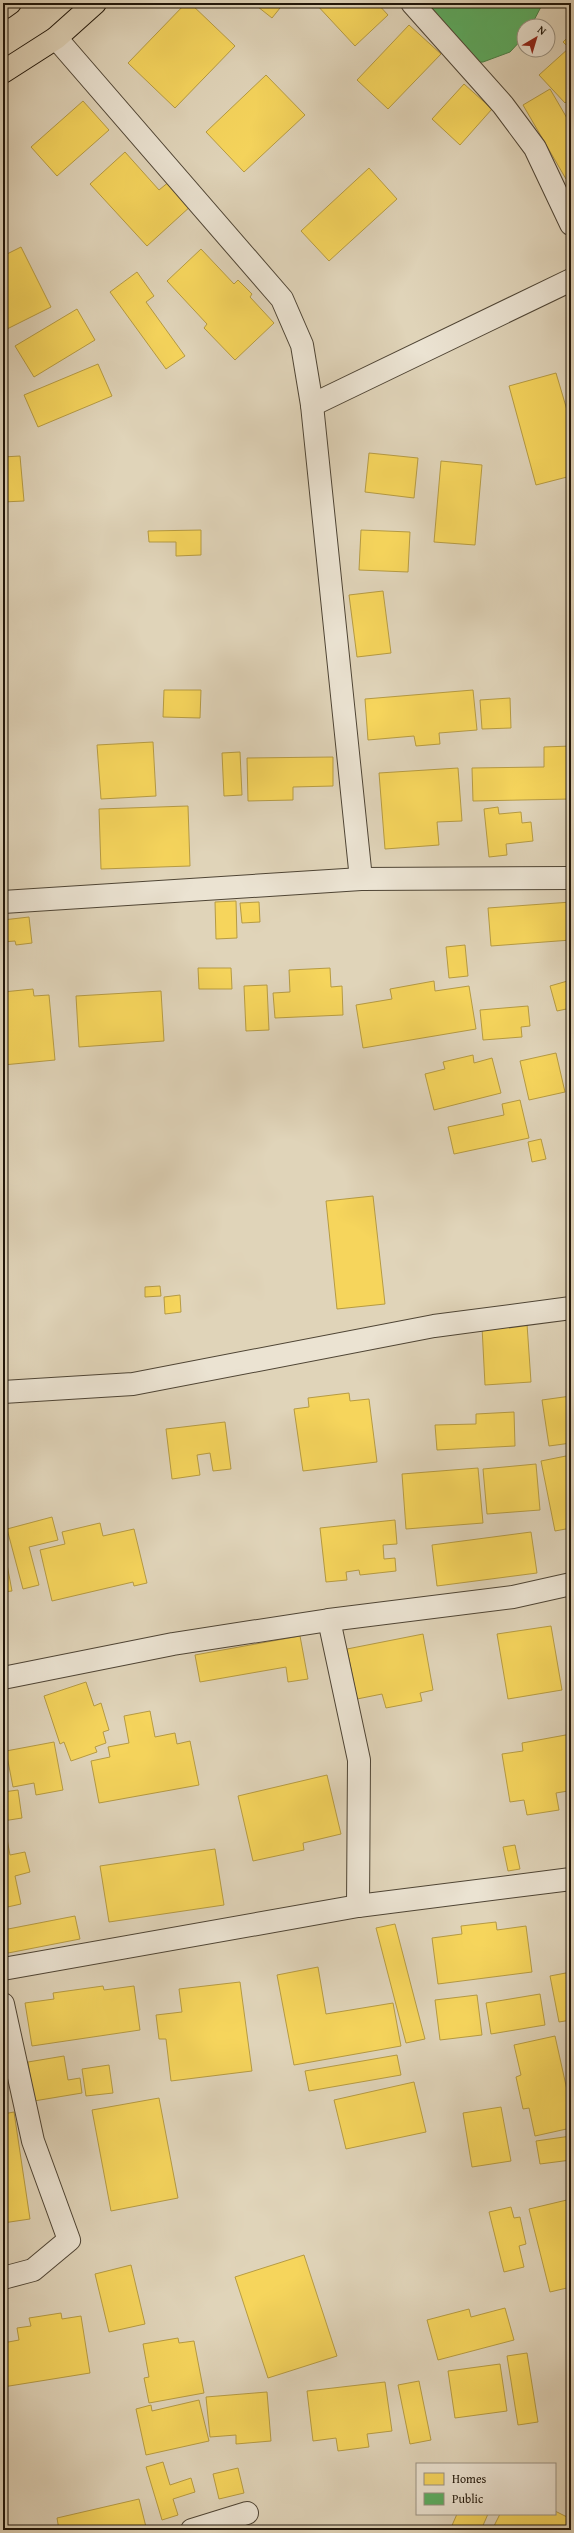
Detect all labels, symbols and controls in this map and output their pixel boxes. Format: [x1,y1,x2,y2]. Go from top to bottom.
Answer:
north arrow [516,18,556,58]
text: N [534,22,550,39]
legend [416,2463,556,2515]
text: Homes [452,2470,487,2487]
text: Public [452,2490,484,2507]

